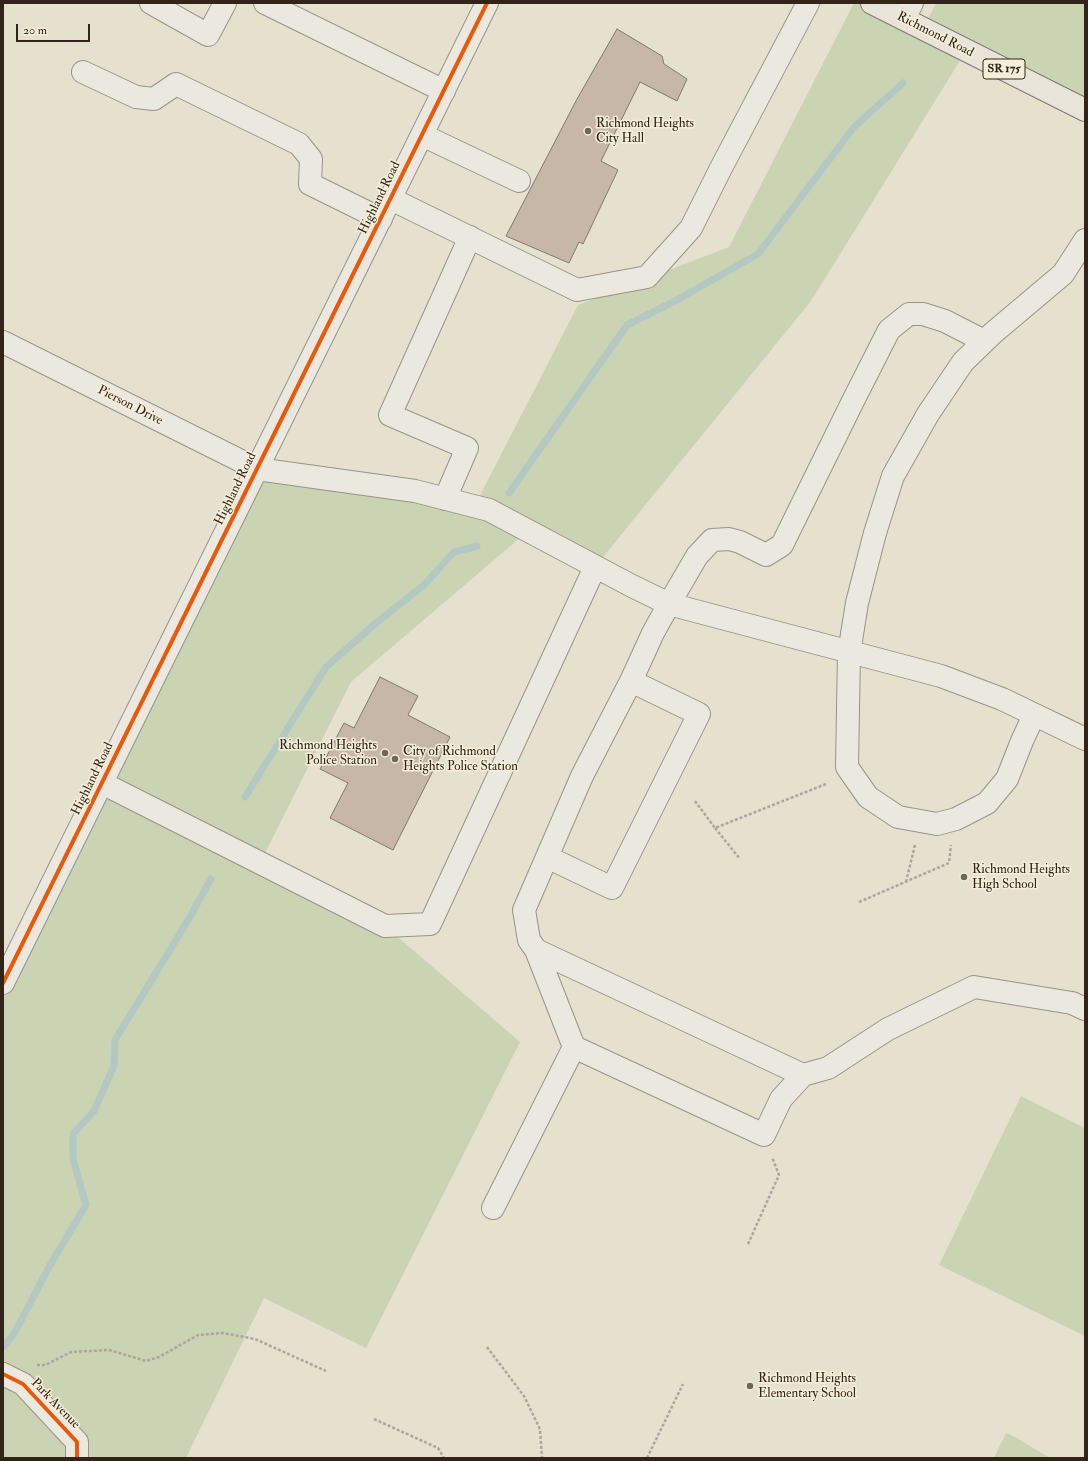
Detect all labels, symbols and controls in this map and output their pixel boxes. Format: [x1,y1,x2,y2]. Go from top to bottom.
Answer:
street label: Richmond Road [894,9,976,61]
scale bar [18,16,92,42]
text: 20 m [23,23,47,38]
road number: SR 175 [983,59,1025,79]
place label: Richmond Heights City Hall [596,116,694,147]
marker: Richmond Heights City Hall [583,126,593,136]
street label: Highland Road [356,159,404,237]
street label: Pierson Drive [95,383,165,429]
street label: Highland Road [212,450,260,528]
place label: Richmond Heights Police Station [279,738,377,769]
street label: Highland Road [69,740,117,818]
place label: City of Richmond Heights Police Station [403,744,518,775]
marker: Richmond Heights Police Station [380,748,390,758]
marker: City of Richmond Heights Police Station [390,754,400,764]
place label: Richmond Heights High School [972,862,1070,893]
marker: Richmond Heights High School [959,872,969,882]
place label: Richmond Heights Elementary School [758,1371,856,1402]
street label: Park Avenue [27,1376,83,1432]
marker: Richmond Heights Elementary School [745,1381,755,1391]

